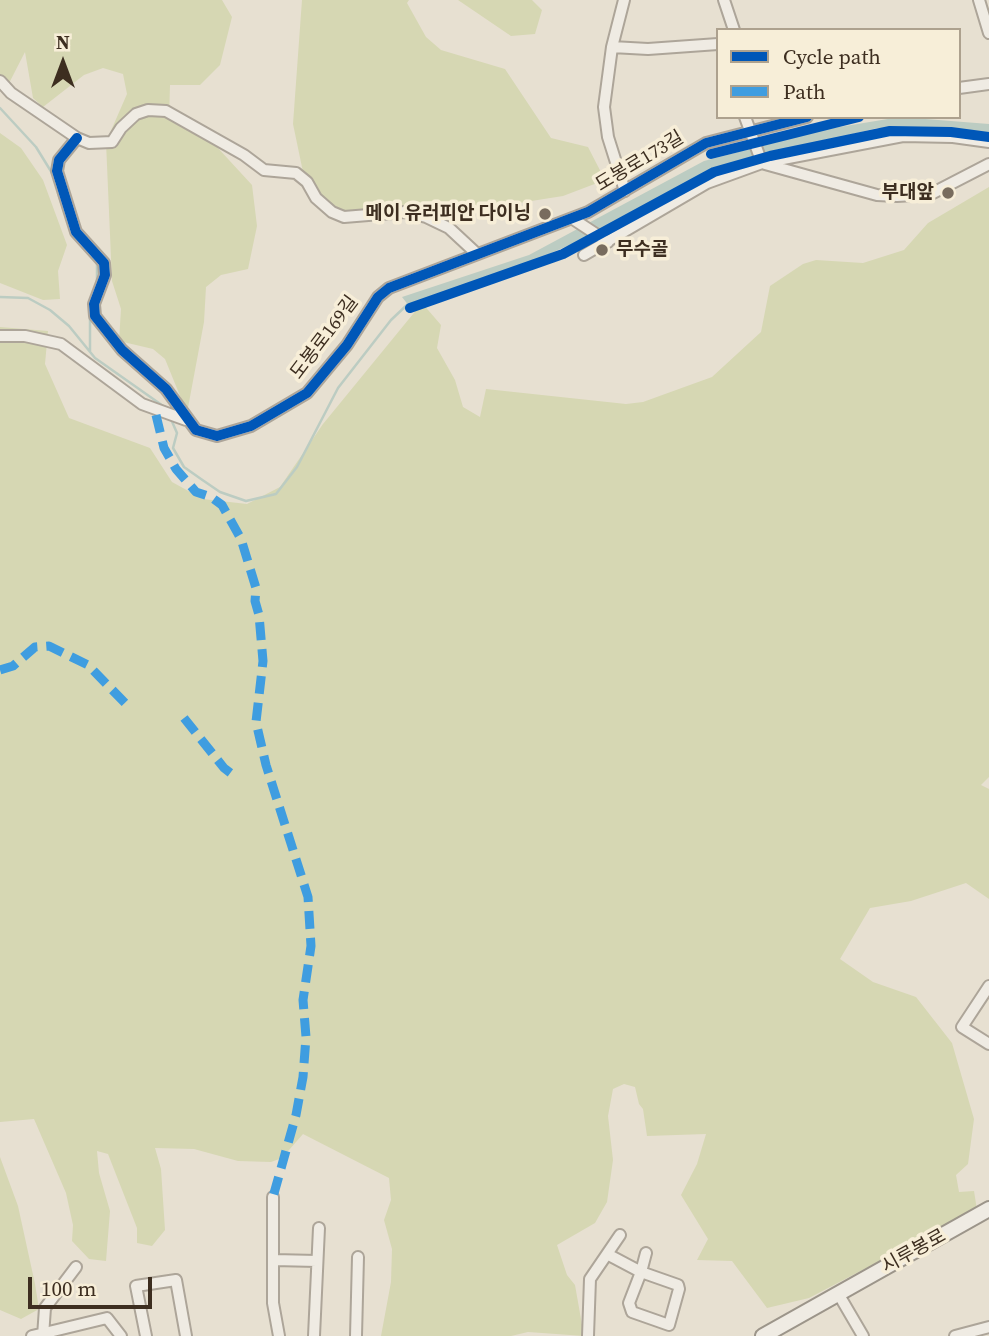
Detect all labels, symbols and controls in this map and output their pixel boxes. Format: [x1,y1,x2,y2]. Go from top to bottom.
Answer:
north arrow [28,28,98,98]
legend [716,28,961,119]
text: N [56,29,70,55]
text: Cycle path [783,42,881,71]
text: Path [783,77,826,106]
street label: 도봉로173길 [592,127,688,197]
place label: 부대앞 [882,182,934,204]
marker: 부대앞 [940,185,956,201]
place label: 메이 유러피안 다이닝 [366,203,531,225]
marker: 메이 유러피안 다이닝 [537,206,553,222]
place label: 무수골 [616,239,668,261]
marker: 무수골 [594,242,610,258]
street label: 도봉로169길 [286,292,364,384]
street label: 시루봉로 [878,1225,950,1279]
scale bar [32,1262,156,1306]
text: 100 m [41,1274,96,1303]

